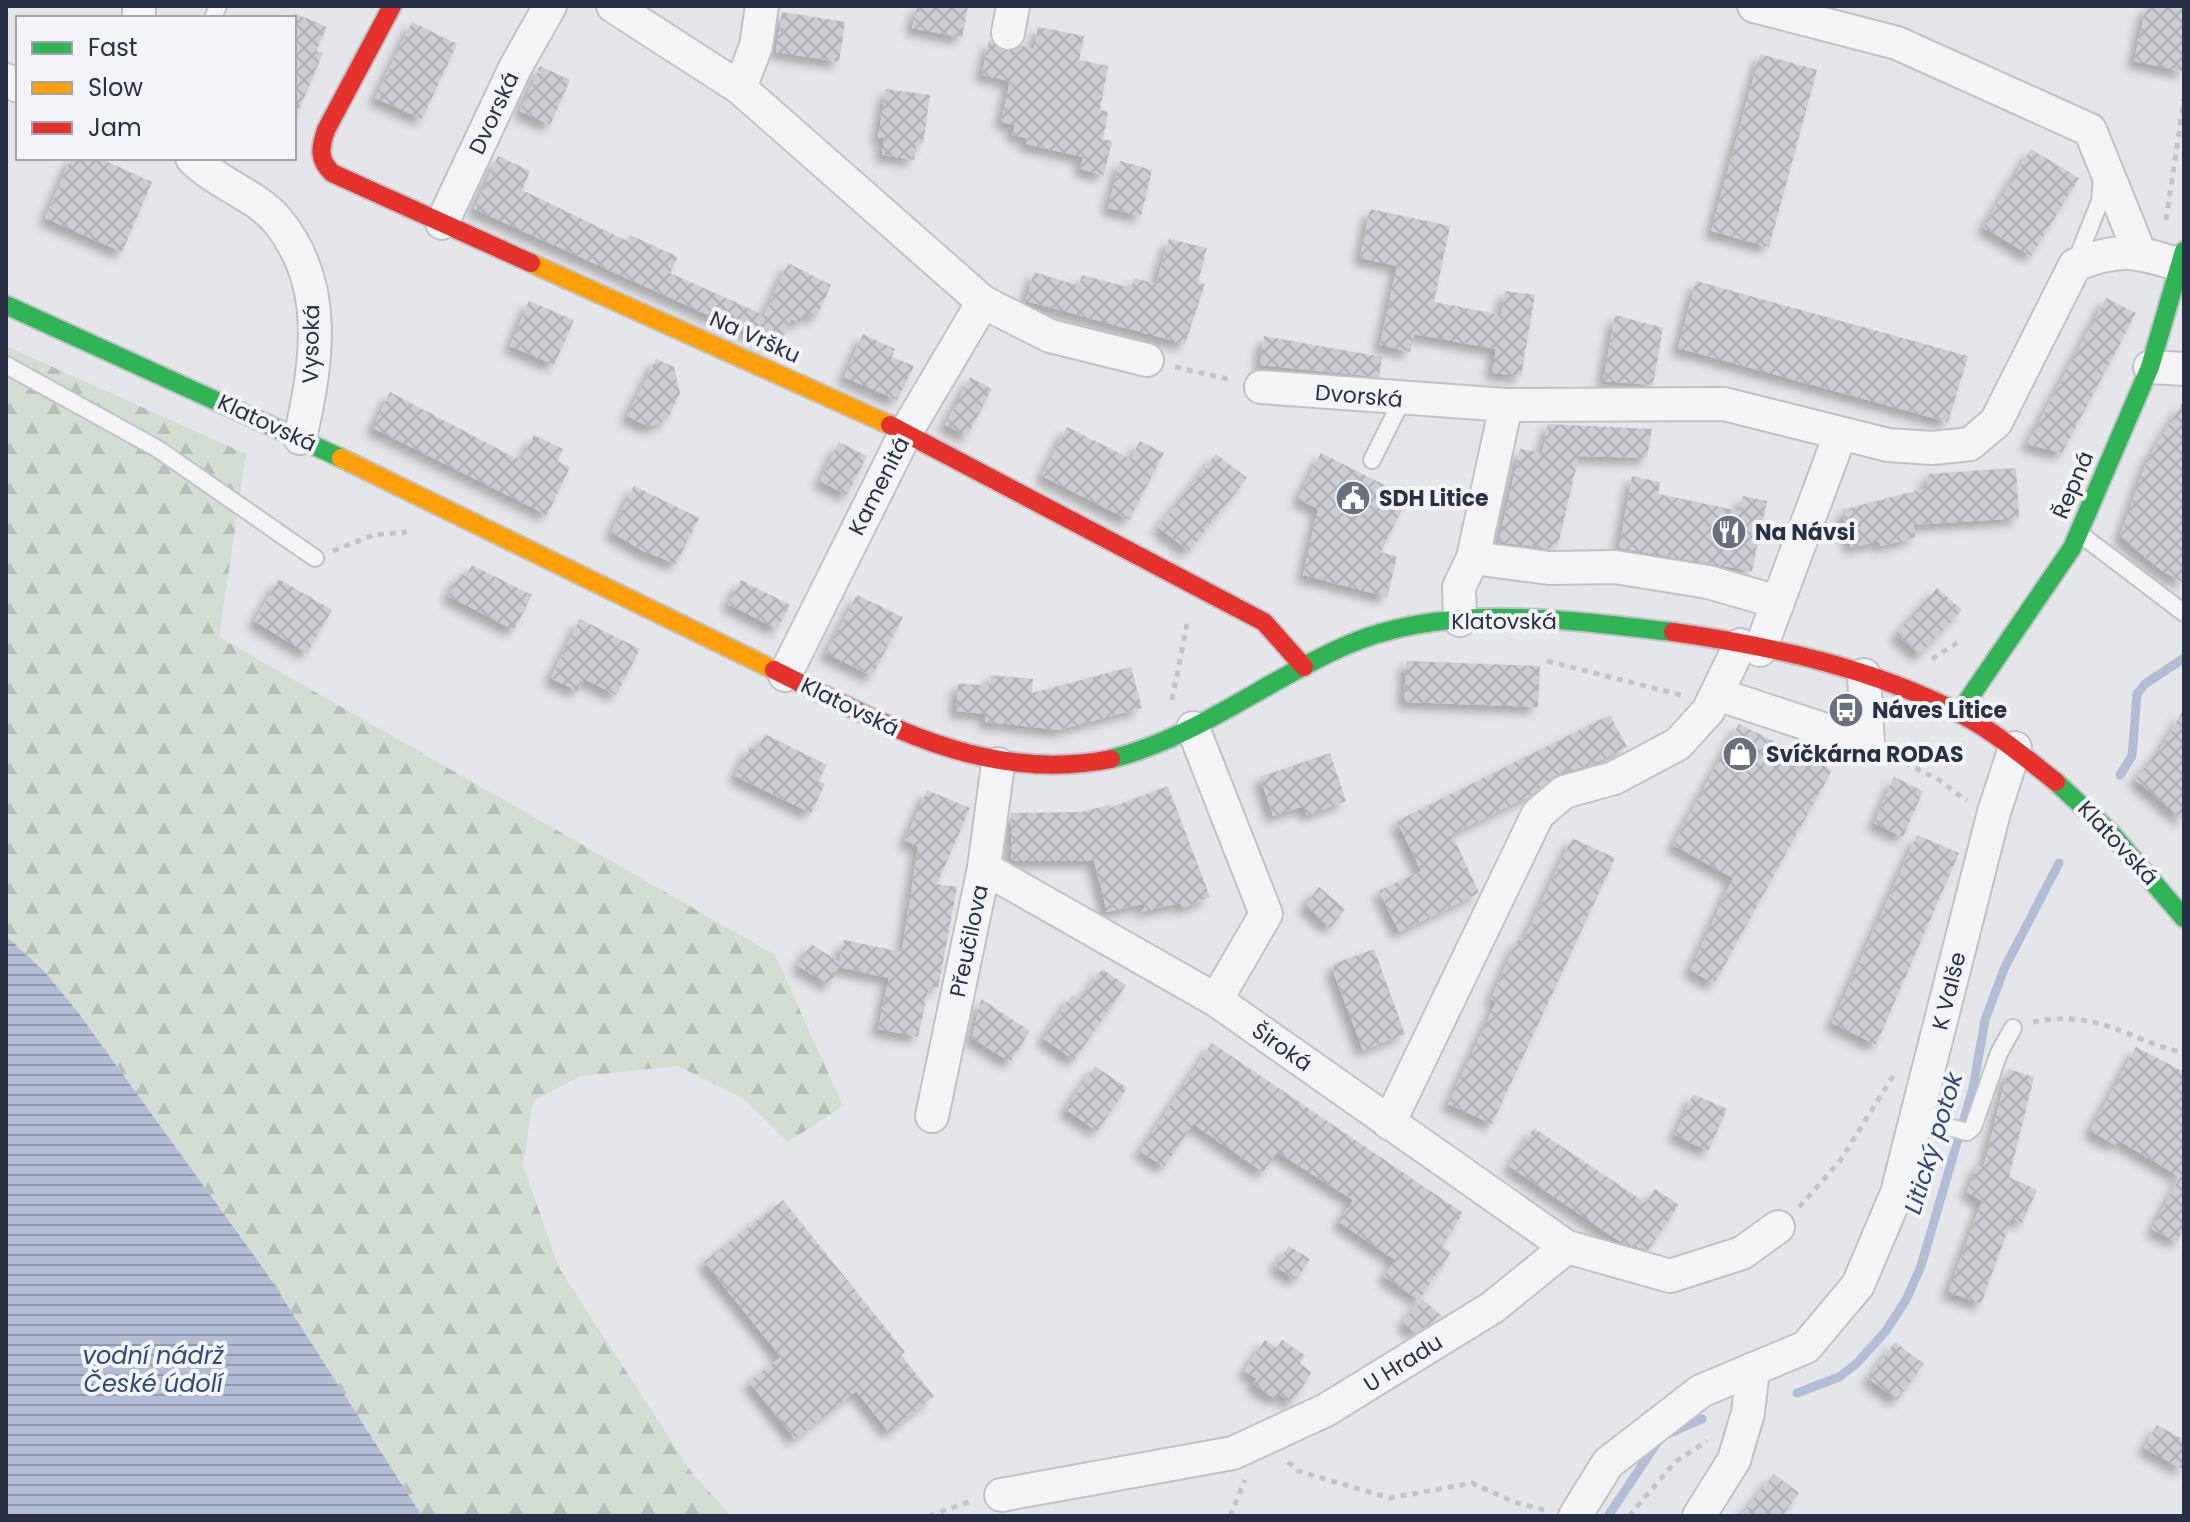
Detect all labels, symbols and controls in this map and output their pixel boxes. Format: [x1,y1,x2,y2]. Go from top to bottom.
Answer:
legend [16,16,296,160]
text: Fast [88,31,138,64]
street label: Dvorská [461,67,527,159]
text: Slow [88,71,143,104]
text: Jam [88,111,142,144]
street label: Na Vršku [705,303,805,371]
street label: Vysoká [295,304,327,384]
street label: Dvorská [1314,377,1404,415]
street label: Klatovská [213,387,321,459]
street label: Kamenitá [841,431,917,541]
street label: Řepná [2045,446,2101,524]
public building icon: SDH Litice [1334,479,1372,517]
place label: SDH Litice [1379,483,1489,514]
restaurant icon: Na Návsi [1710,513,1748,551]
place label: Na Návsi [1755,517,1855,548]
street label: Klatovská [1451,606,1557,637]
street label: Klatovská [796,670,904,744]
bus stop icon: Náves Litice [1827,691,1865,729]
place label: Náves Litice [1872,695,2007,726]
shop icon: Svíčkárna RODAS [1721,735,1759,773]
place label: Svíčkárna RODAS [1766,739,1963,770]
street label: Klatovská [2071,794,2165,892]
street label: Přeučilova [942,882,996,1000]
street label: K Valše [1924,949,1974,1033]
street label: Široká [1246,1015,1318,1079]
water label: Litický potok [1896,1067,1971,1218]
street label: U Hradu [1357,1327,1449,1399]
water label: vodní nádrž České údolí [82,1339,225,1400]

